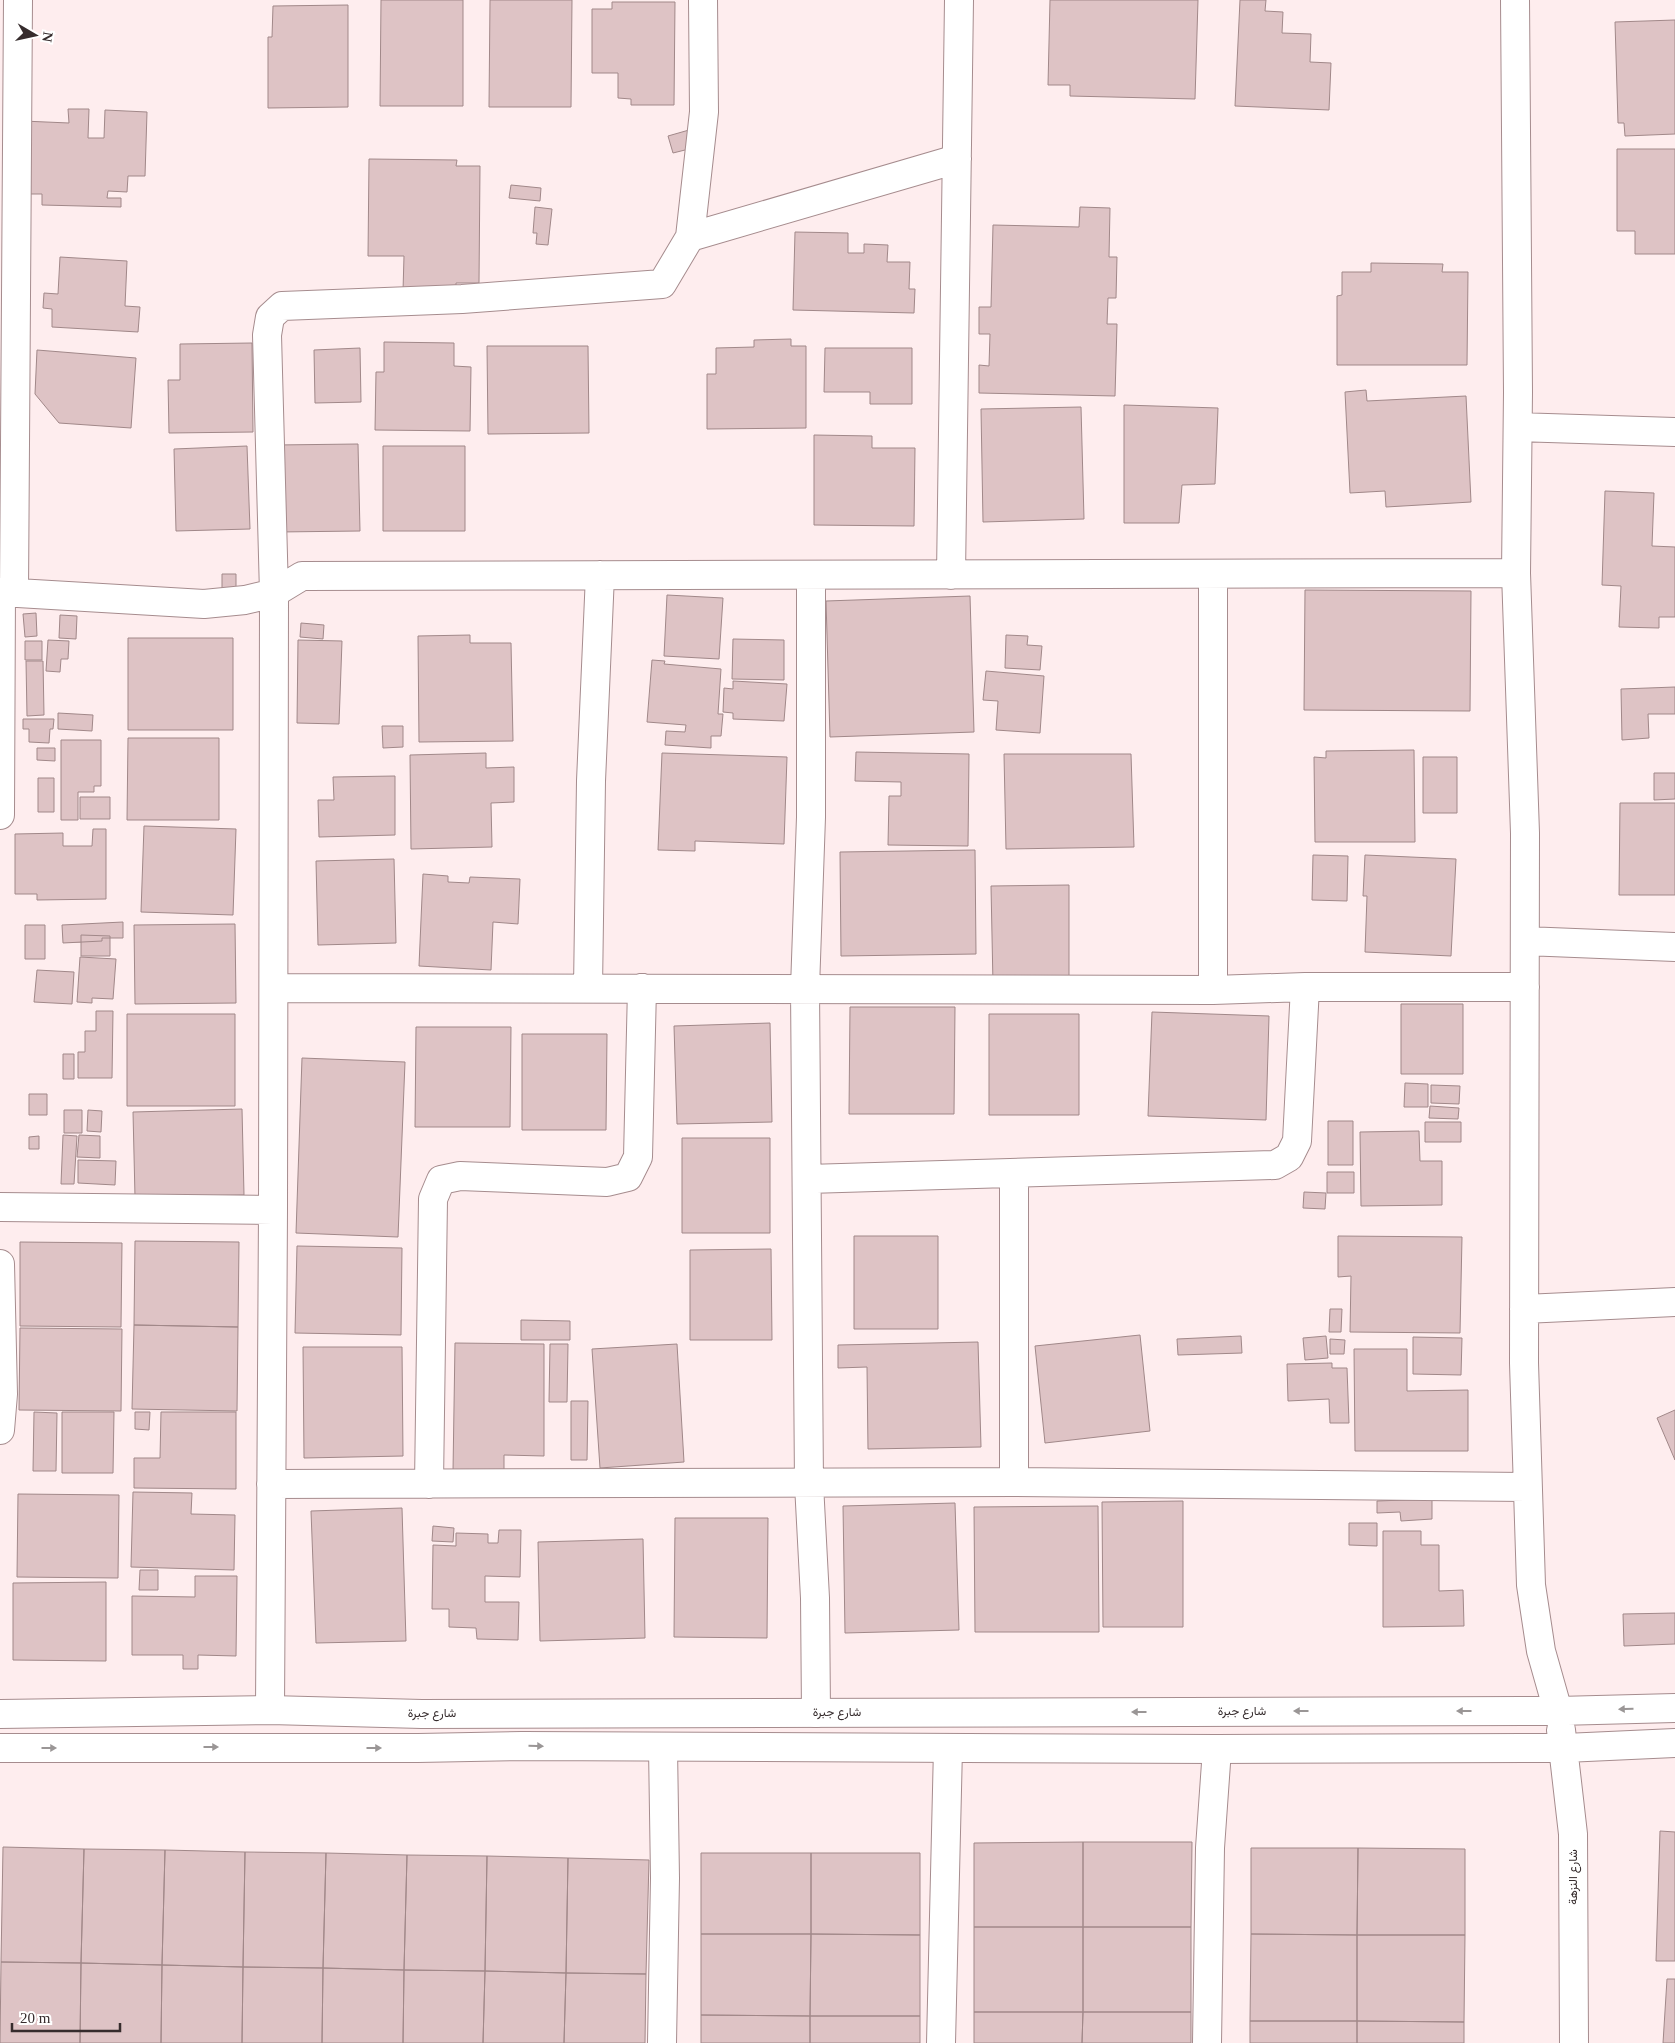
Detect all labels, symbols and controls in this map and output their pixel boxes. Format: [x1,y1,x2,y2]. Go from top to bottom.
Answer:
north arrow [10,10,60,60]
text: N [39,31,56,43]
street label: شارع جبرة [1218,1704,1266,1720]
street label: شارع جبرة [813,1705,861,1721]
one-way arrow [1618,1705,1634,1713]
street label: شارع جبرة [408,1706,456,1722]
one-way arrow [1293,1707,1309,1715]
one-way arrow [1456,1707,1472,1715]
one-way arrow [1131,1708,1147,1716]
one-way arrow [528,1742,544,1750]
one-way arrow [203,1743,219,1751]
one-way arrow [41,1744,57,1752]
one-way arrow [366,1744,382,1752]
street label: شارع النزهة [1566,1849,1582,1905]
scale bar [12,2000,120,2032]
text: 20 m [20,2010,51,2026]

